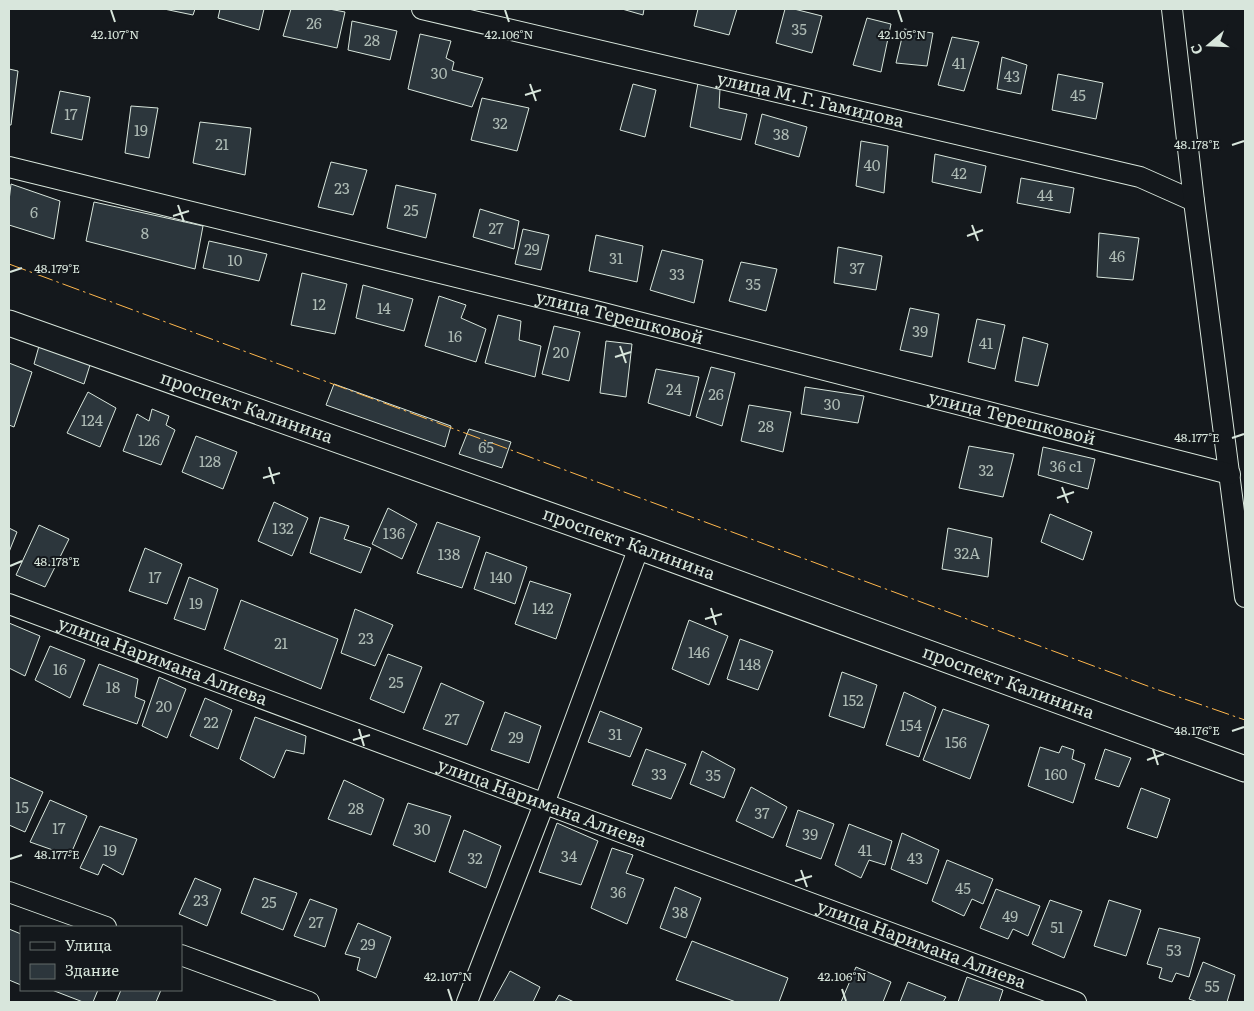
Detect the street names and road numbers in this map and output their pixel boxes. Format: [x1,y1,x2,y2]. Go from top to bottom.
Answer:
street label: улица М. Г. Гамидова [714,63,908,134]
street label: улица Терешковой [533,282,707,350]
street label: проспект Калинина [157,363,337,449]
street label: улица Терешковой [926,382,1099,451]
street label: проспект Калинина [539,499,720,586]
street label: улица Наримана Алиева [55,608,272,711]
street label: проспект Калинина [919,637,1099,725]
street label: улица Наримана Алиева [434,750,652,853]
street label: улица Наримана Алиева [813,892,1031,995]

